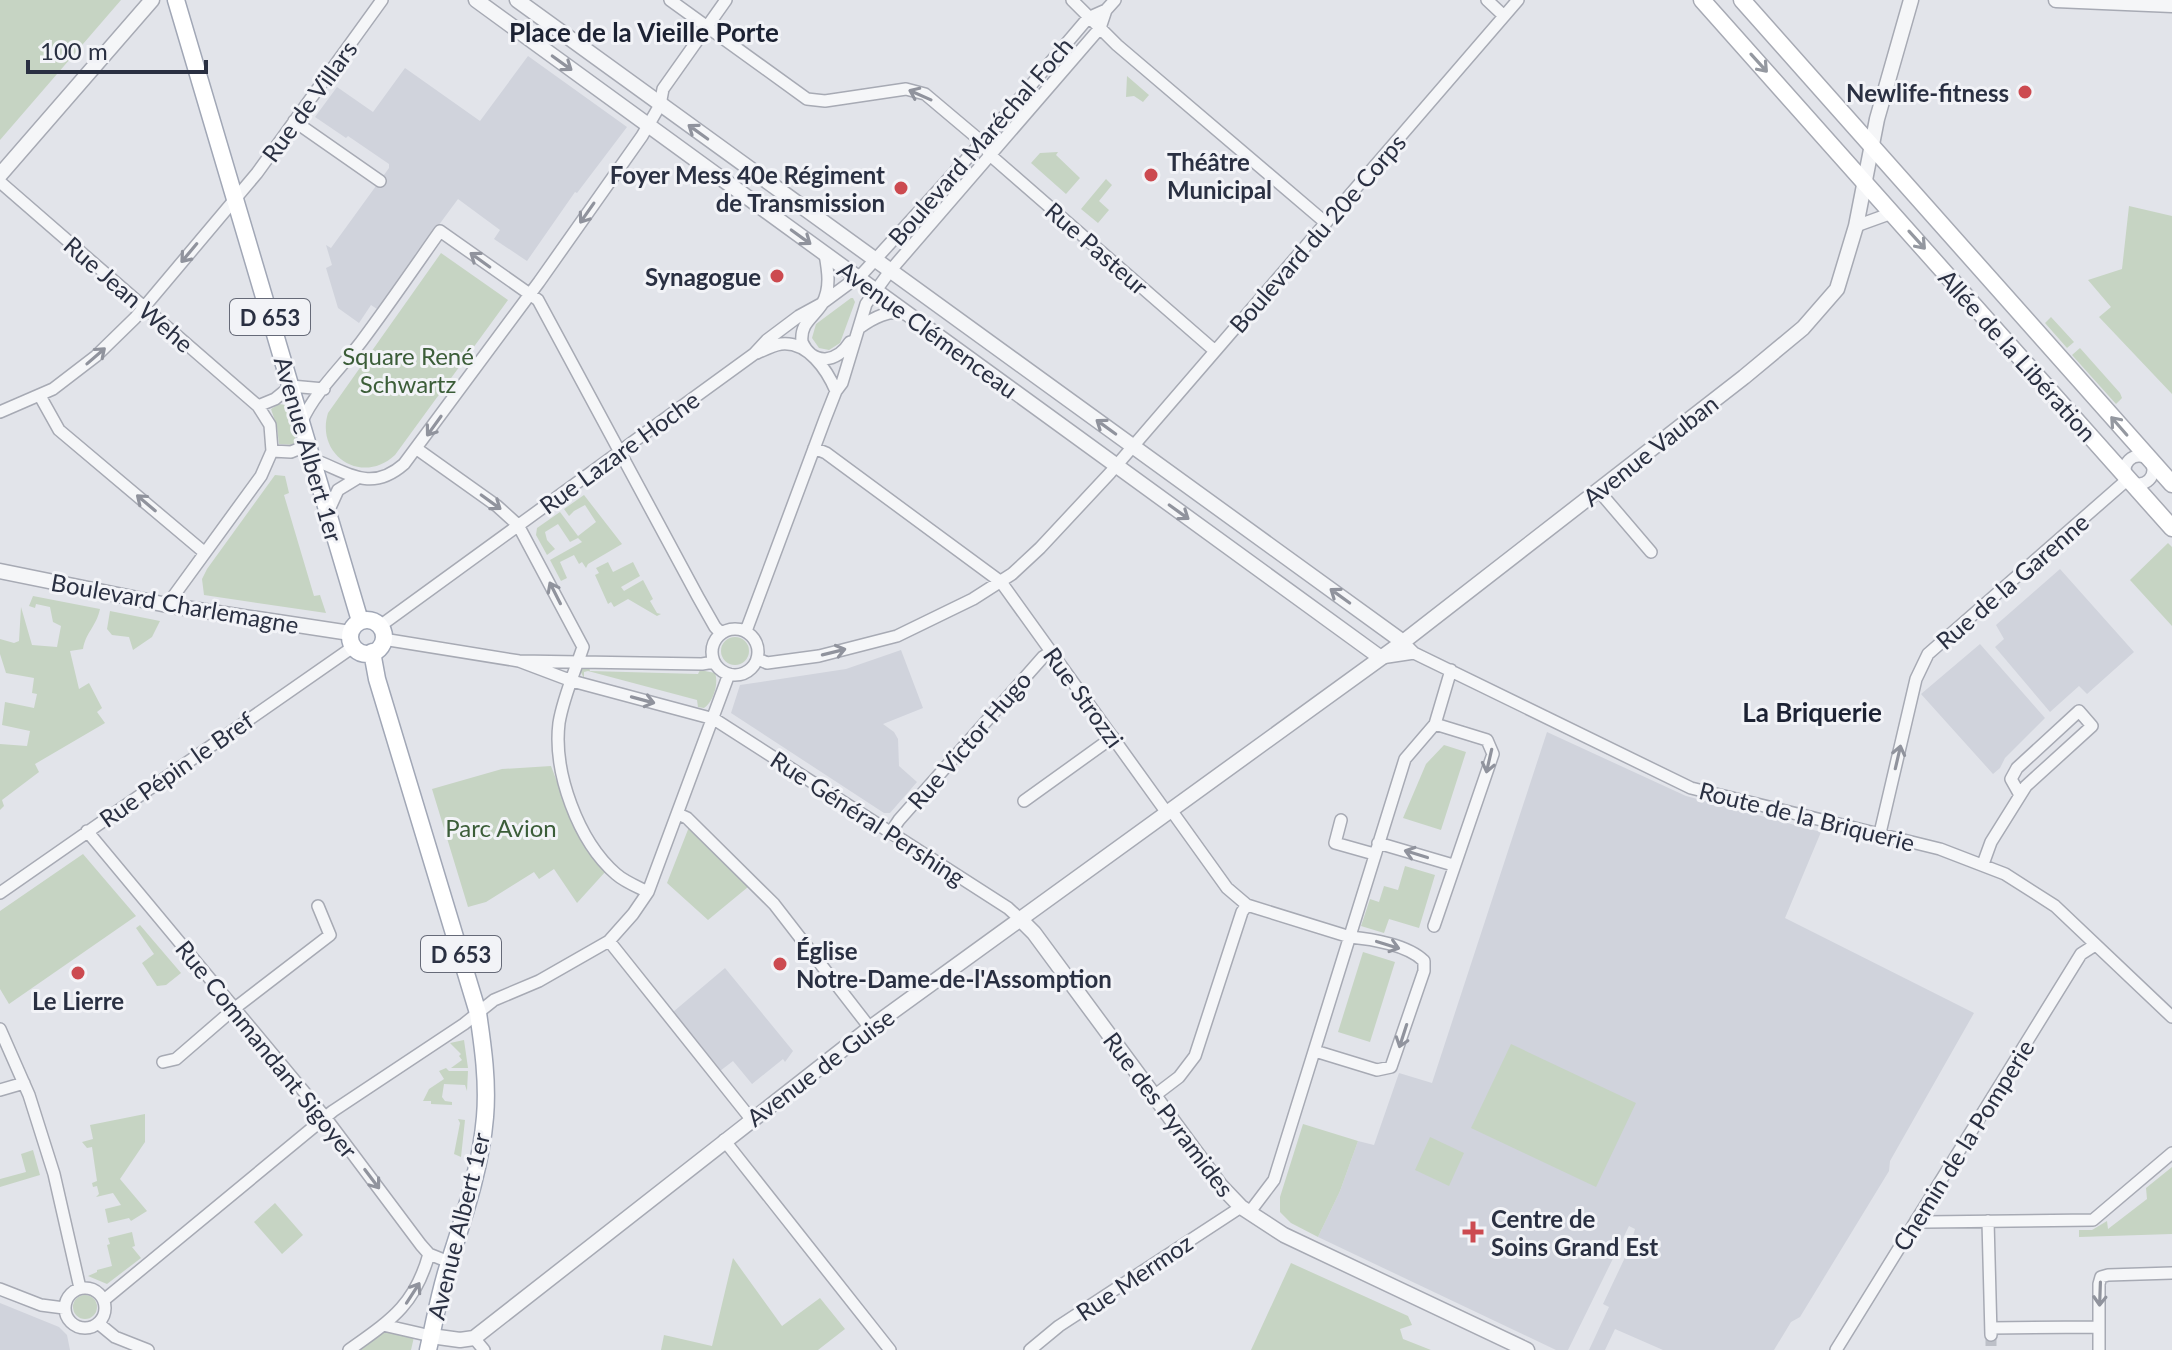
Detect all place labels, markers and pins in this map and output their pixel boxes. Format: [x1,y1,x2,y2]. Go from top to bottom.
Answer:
place label: Newlife-fitness [1846,78,2009,107]
marker: Newlife-fitness [2016,83,2034,101]
place label: Théâtre Municipal [1167,147,1272,204]
place label: Foyer Mess 40e Régiment de Transmission [610,160,885,217]
marker: Théâtre Municipal [1142,166,1160,184]
marker: Foyer Mess 40e Régiment de Transmission [892,179,910,197]
place label: Synagogue [645,262,761,291]
marker: Synagogue [768,267,786,285]
place label: Église Notre-Dame-de-l'Assomption [796,936,1112,993]
marker: Église Notre-Dame-de-l'Assomption [771,955,789,973]
marker: Le Lierre [69,964,87,982]
place label: Le Lierre [32,986,124,1015]
place label: Centre de Soins Grand Est [1491,1204,1658,1261]
marker: Centre de Soins Grand Est [1462,1221,1484,1243]

